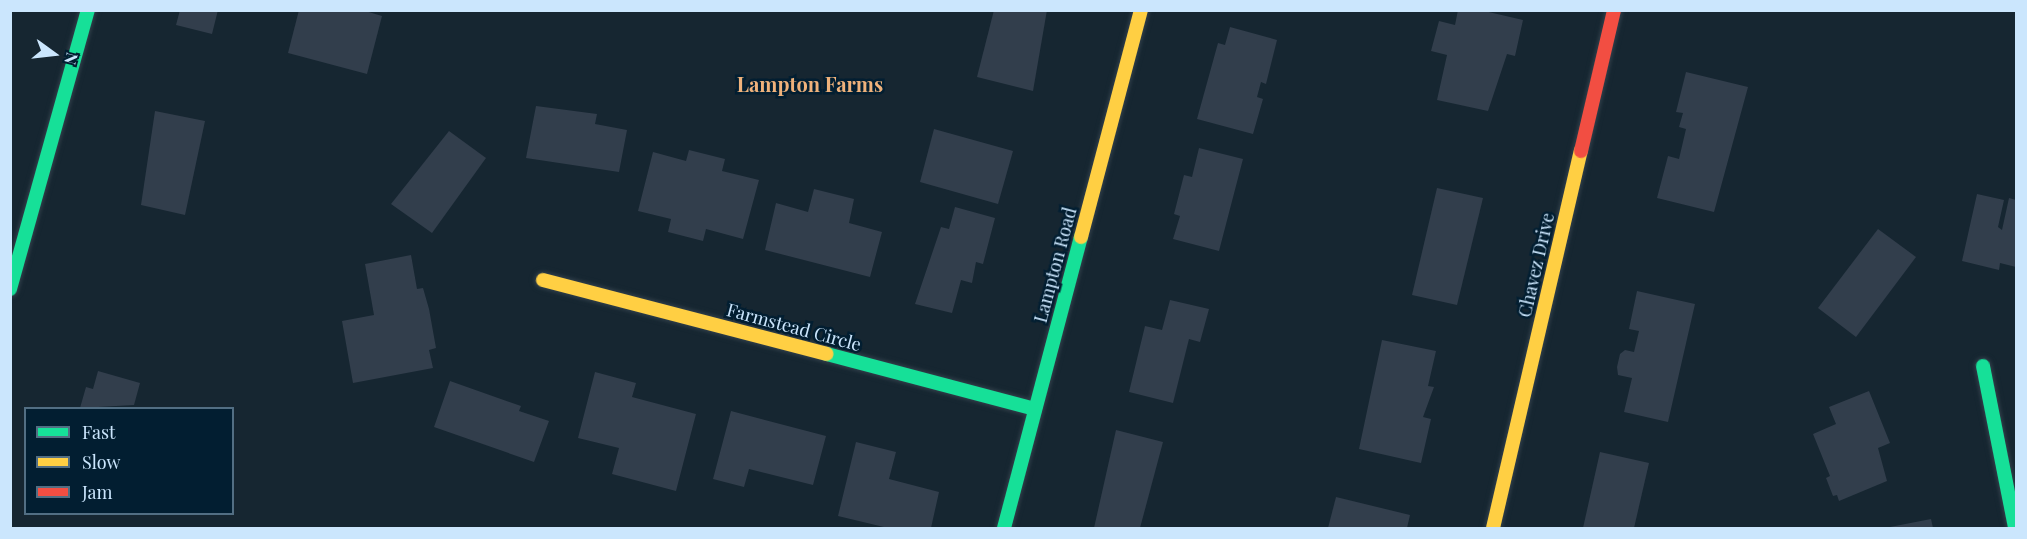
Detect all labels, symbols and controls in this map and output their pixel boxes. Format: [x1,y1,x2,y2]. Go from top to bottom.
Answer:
north arrow [24,24,84,84]
text: N [60,50,84,67]
district label: Lampton Farms [737,71,883,95]
street label: Lampton Road [1029,205,1081,325]
street label: Chavez Drive [1513,211,1559,319]
street label: Farmstead Circle [724,299,864,355]
legend [24,407,234,515]
text: Fast [82,420,115,444]
text: Slow [82,450,120,474]
text: Jam [82,480,112,504]

